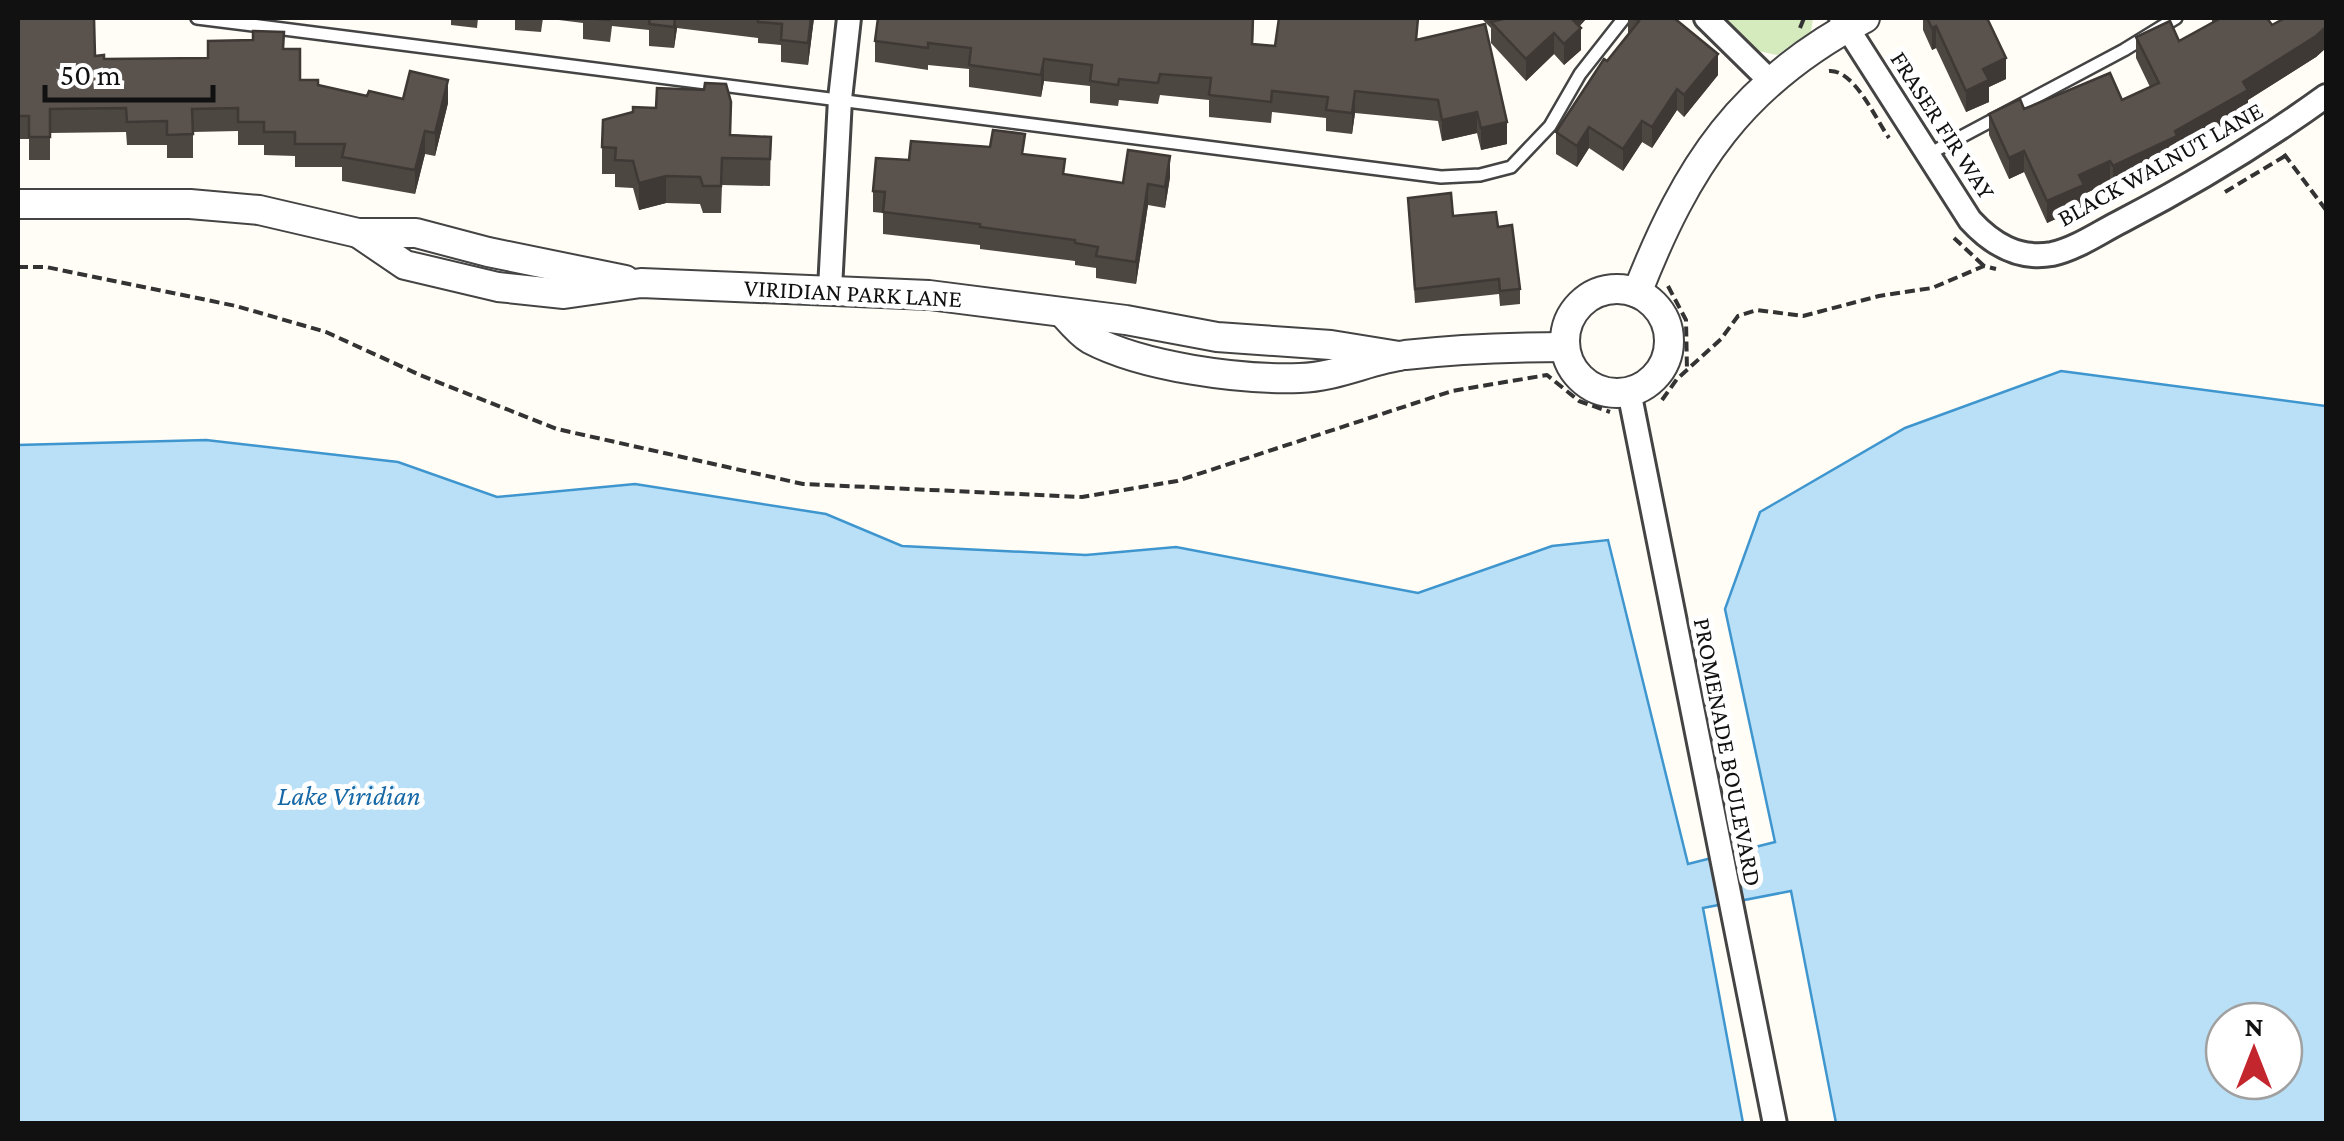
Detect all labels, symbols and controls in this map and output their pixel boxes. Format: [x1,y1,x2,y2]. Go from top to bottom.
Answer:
scale bar [45,40,212,102]
street label: FRASER FIR WAY [1885,46,2001,204]
text: 50 m [60,58,121,91]
street label: BLACK WALNUT LANE [2053,96,2267,232]
street label: VIRIDIAN PARK LANE [743,274,963,312]
street label: PROMENADE BOULEVARD [1689,615,1767,889]
water label: Lake Viridian [277,780,421,811]
north arrow [2204,1001,2304,1101]
text: N [2244,1011,2264,1042]

